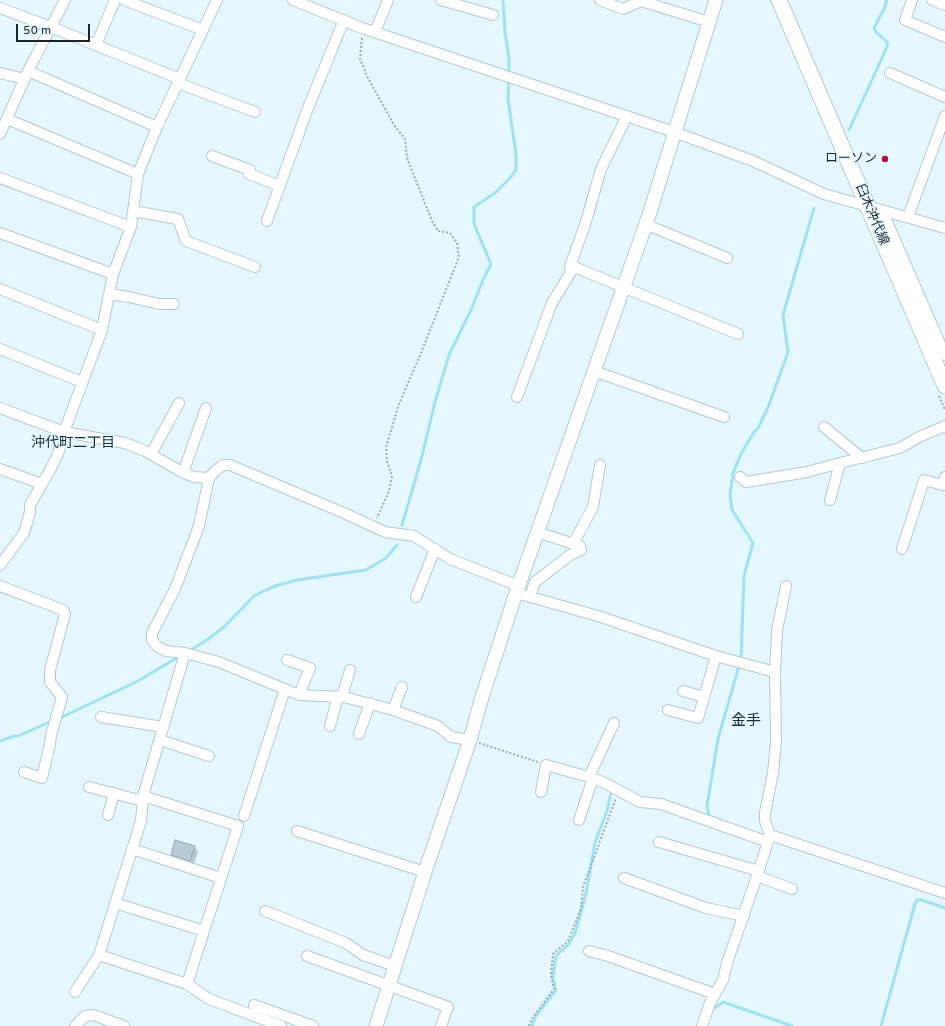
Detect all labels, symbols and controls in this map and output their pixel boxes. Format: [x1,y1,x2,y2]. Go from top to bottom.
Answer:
scale bar [18,16,92,42]
text: 50 m [23,23,51,39]
place label: ローソン [825,151,877,167]
marker: ローソン [880,154,890,164]
street label: 臼木沖代線 [851,182,891,248]
district label: 沖代町二丁目 [31,436,115,452]
district label: 金手 [731,713,761,731]

